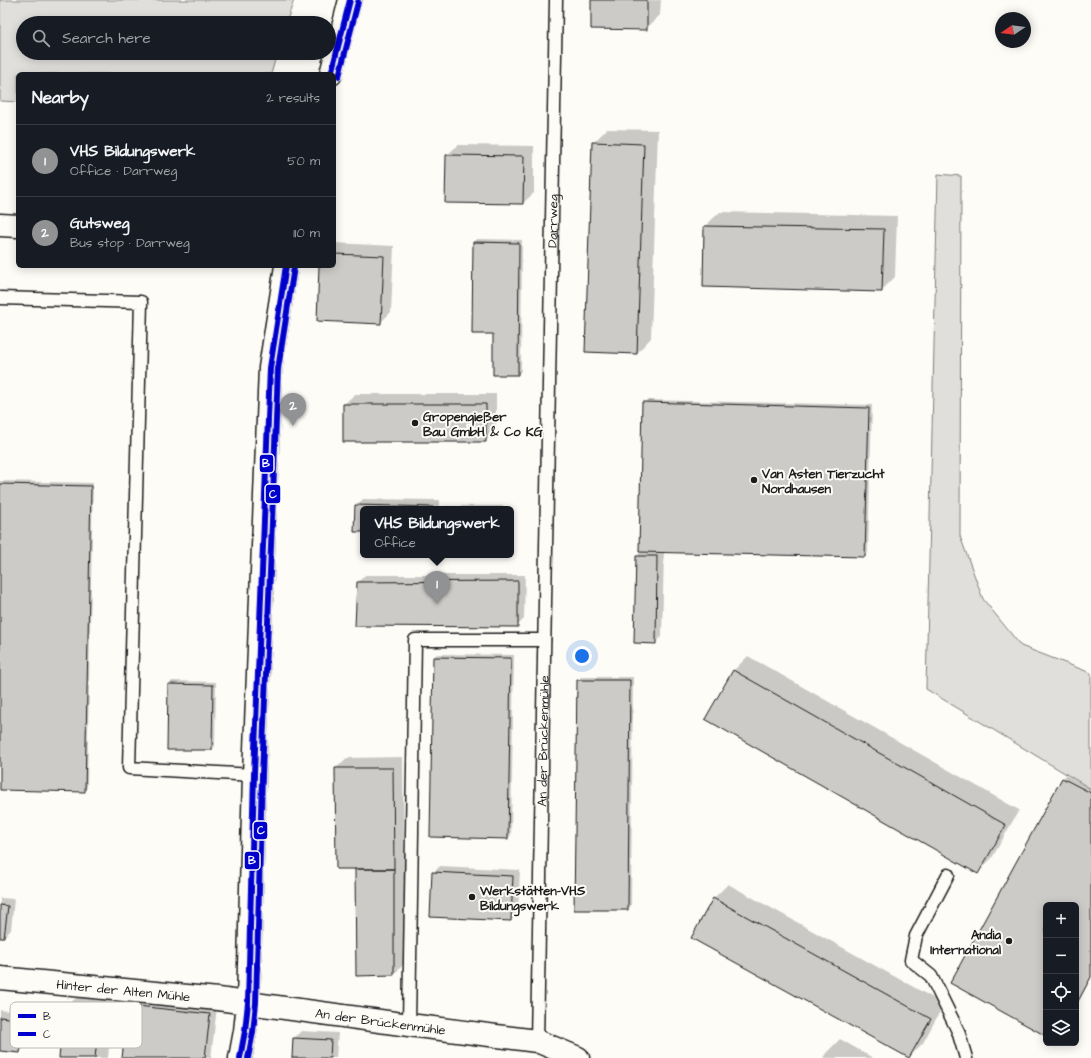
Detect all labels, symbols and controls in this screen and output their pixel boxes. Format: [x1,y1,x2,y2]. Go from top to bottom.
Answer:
north arrow [995,12,1031,48]
search box [16,16,336,60]
icon: search [30,27,52,49]
text: Search here [62,28,151,49]
text: Nearby [32,86,89,110]
text: 2 results [266,89,320,107]
text: VHS Bildungswerk [70,141,195,162]
text: 1 [44,152,46,170]
text: 50 m [287,152,320,170]
text: Office · Darrweg [70,162,177,180]
street label: Darrweg [543,194,563,248]
text: Gutsweg [70,213,130,234]
text: 2 [41,224,49,242]
text: 110 m [293,224,320,242]
text: Bus stop · Darrweg [70,234,190,252]
pin: 2 [280,393,306,426]
place label: Gropengießer Bau GmbH & Co KG [423,408,543,441]
marker: Gropengießer Bau GmbH & Co KG [410,418,420,428]
line badge: B [259,454,274,473]
text: B [262,456,270,471]
place label: Van Asten Tierzucht Nordhausen [761,465,885,498]
marker: Van Asten Tierzucht Nordhausen [749,475,759,485]
line badge: C [265,484,281,504]
text: C [269,487,277,502]
popup [360,506,514,558]
text: VHS Bildungswerk [374,513,500,534]
text: Office [374,534,416,552]
pin: 1 [424,571,450,604]
your location [572,646,592,666]
street label: An der Brückenmühle [533,675,554,807]
line badge: C [253,821,268,840]
text: C [257,823,265,838]
line badge: B [244,851,260,870]
text: B [248,853,256,868]
place label: Werkstätten-VHS Bildungswerk [479,882,586,917]
marker: Werkstätten-VHS Bildungswerk [467,892,477,902]
map controls [1043,902,1079,1046]
button: + [1043,902,1079,938]
place label: Andia International [930,926,1001,959]
marker: Andia International [1004,936,1014,946]
button: − [1043,938,1079,974]
button: locate [1043,974,1079,1010]
street label: Hinter der Alten Mühle [56,975,191,1006]
legend [10,1002,142,1048]
street label: An der Brückenmühle [314,1004,447,1039]
text: B [43,1009,51,1024]
button: layers [1043,1010,1079,1046]
text: C [43,1027,51,1042]

